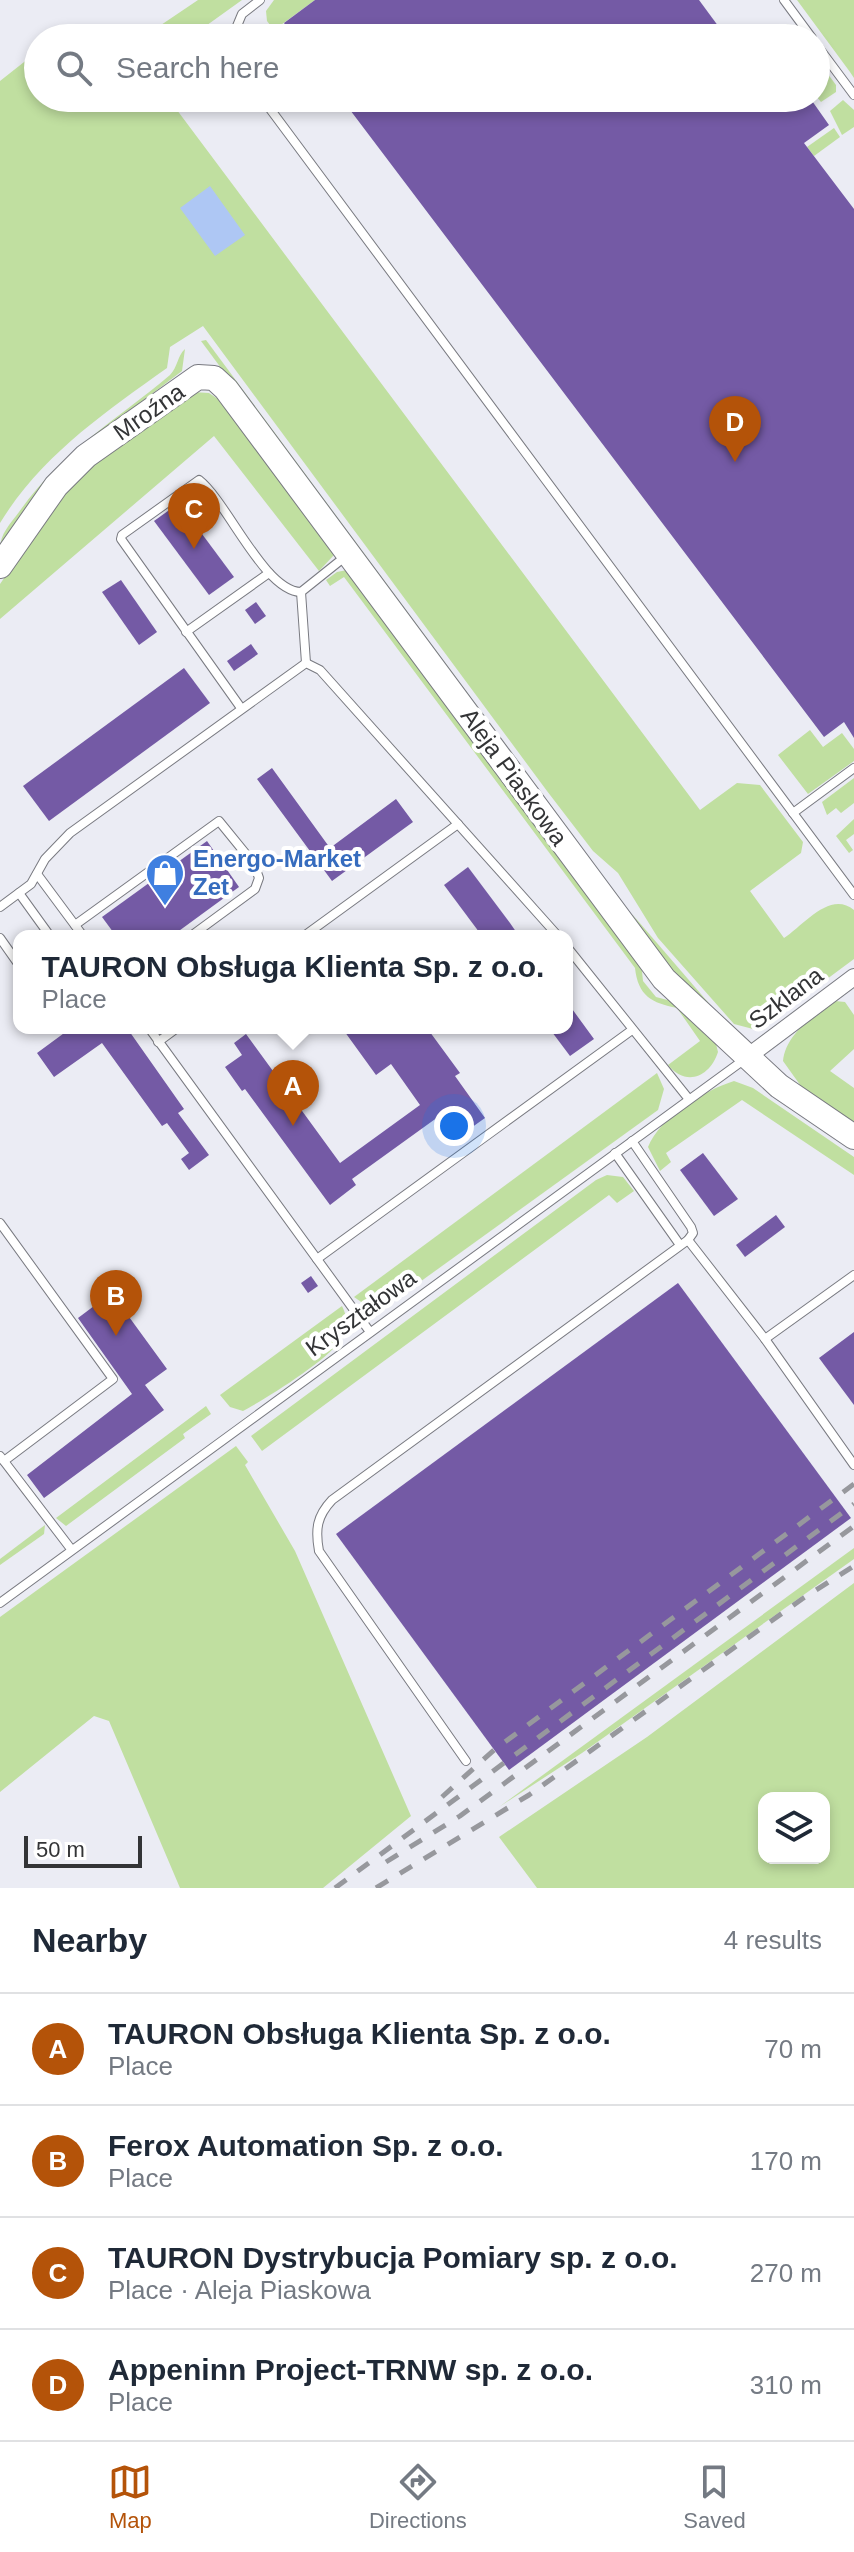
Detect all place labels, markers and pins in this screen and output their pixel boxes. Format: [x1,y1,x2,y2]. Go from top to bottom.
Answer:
pin: D [709,396,761,462]
pin: C [168,483,220,549]
place label: Energo-Market Zet [193,845,361,900]
shop icon: Energo-Market Zet [144,852,186,907]
pin: A [267,1060,319,1126]
pin: B [90,1270,142,1336]

